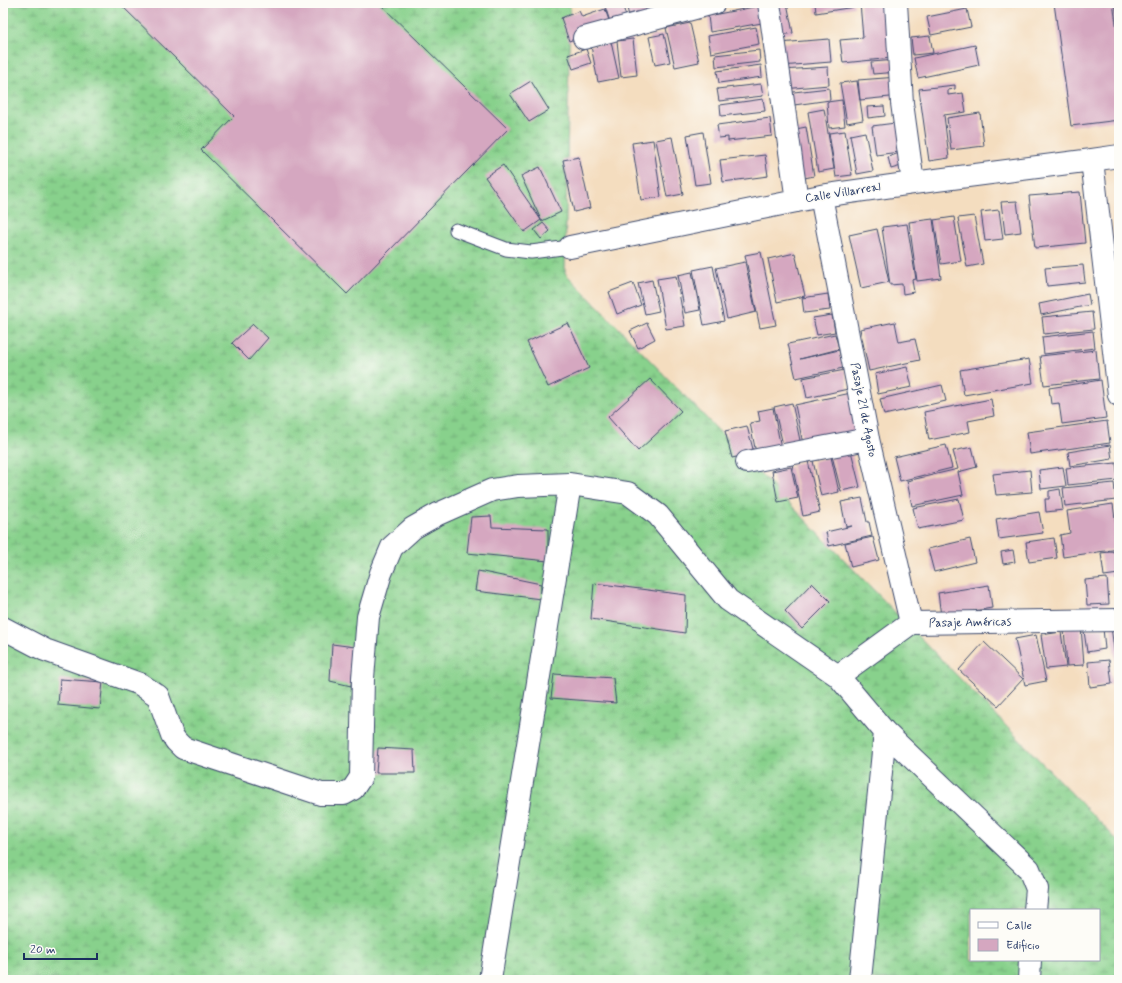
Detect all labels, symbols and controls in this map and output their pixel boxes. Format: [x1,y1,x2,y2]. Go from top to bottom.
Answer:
street label: Calle Villarreal [804,179,882,207]
street label: Pasaje 21 de Agosto [846,361,880,459]
street label: Pasaje Américas [929,614,1012,632]
legend [970,909,1100,961]
text: Calle [1006,918,1032,934]
scale bar [24,935,97,961]
text: Edificio [1006,938,1040,954]
text: 20 m [30,942,56,958]

